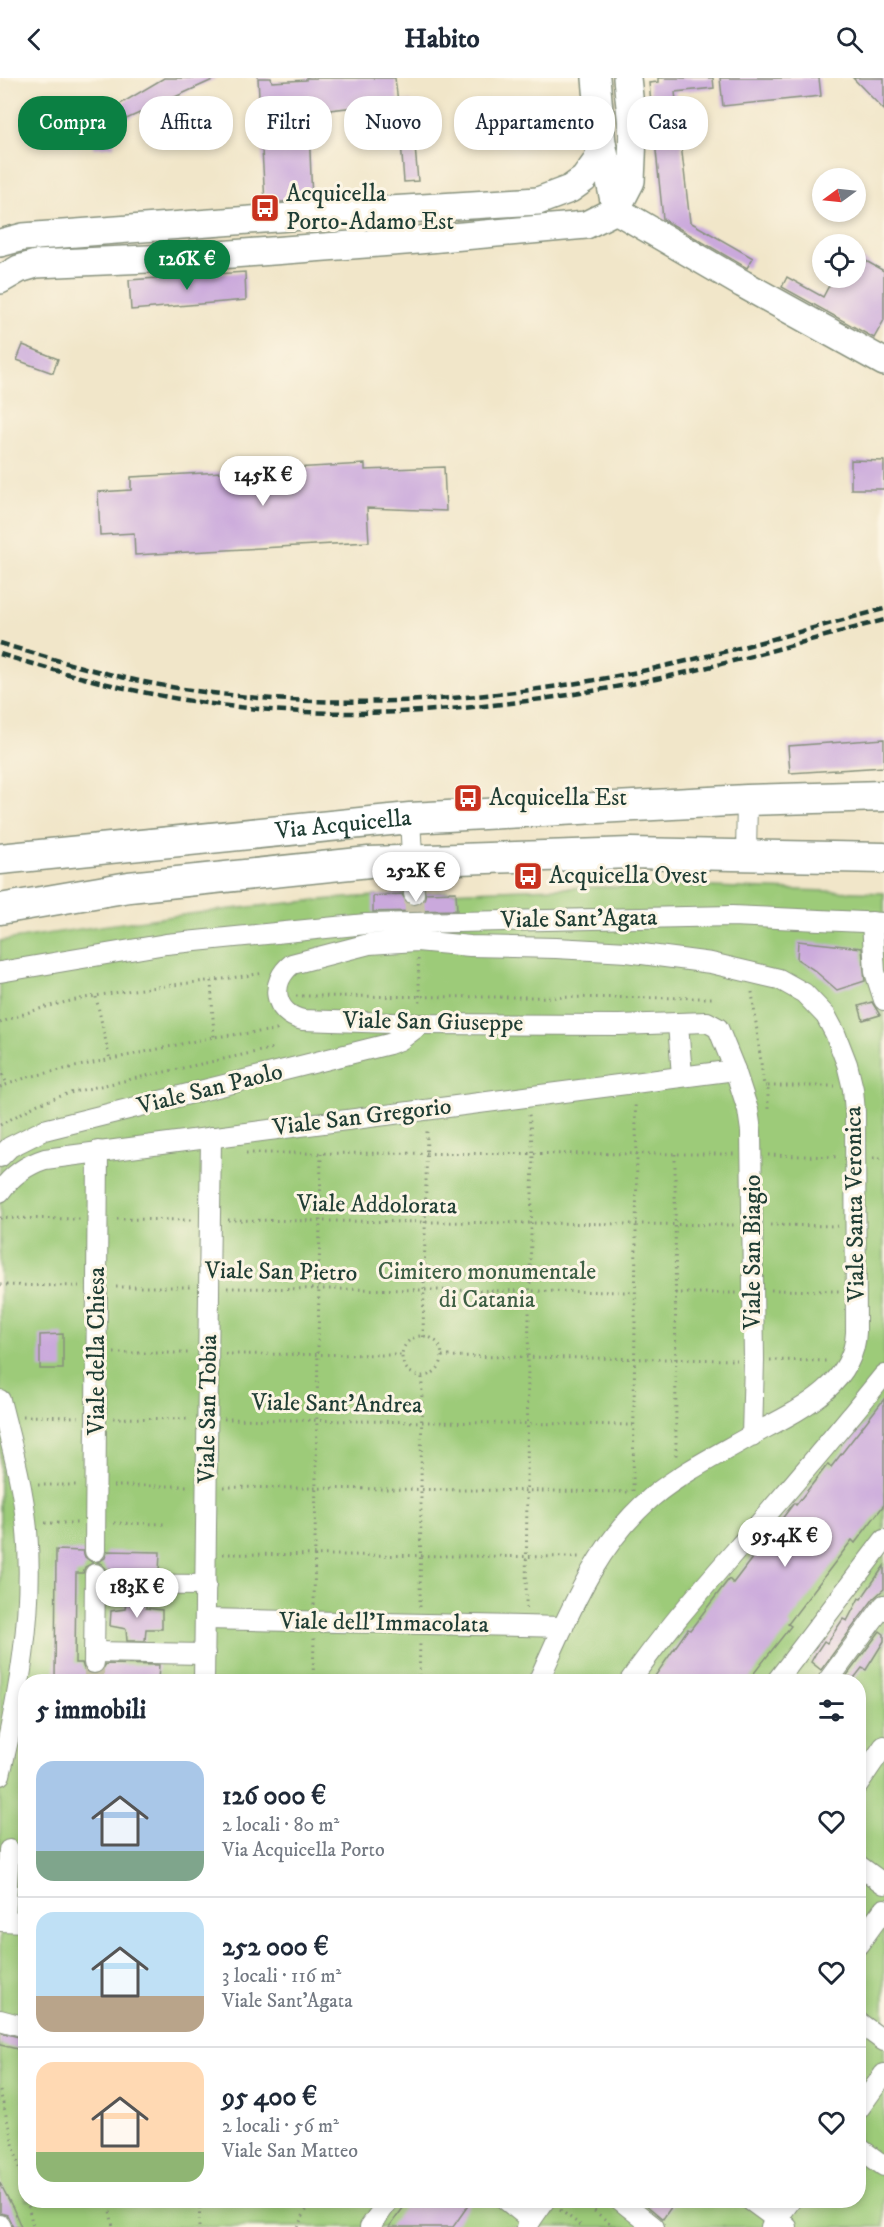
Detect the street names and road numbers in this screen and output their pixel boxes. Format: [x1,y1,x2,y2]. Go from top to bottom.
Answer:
street label: Via Acquicella [273,803,414,847]
street label: Viale Sant'Agata [499,903,658,935]
street label: Viale San Giuseppe [341,1005,524,1039]
street label: Viale San Paolo [133,1056,286,1122]
street label: Viale San Gregorio [270,1091,453,1143]
street label: Viale Santa Veronica [838,1105,872,1303]
street label: Viale San Biagio [738,1174,768,1331]
street label: Viale Addolorata [296,1189,458,1221]
street label: Viale San Pietro [204,1256,357,1288]
street label: Viale della Chiesa [82,1266,112,1436]
street label: Viale San Tobia [192,1333,224,1485]
street label: Viale Sant'Andrea [250,1387,423,1421]
street label: Viale dell'Immacolata [278,1606,490,1640]

